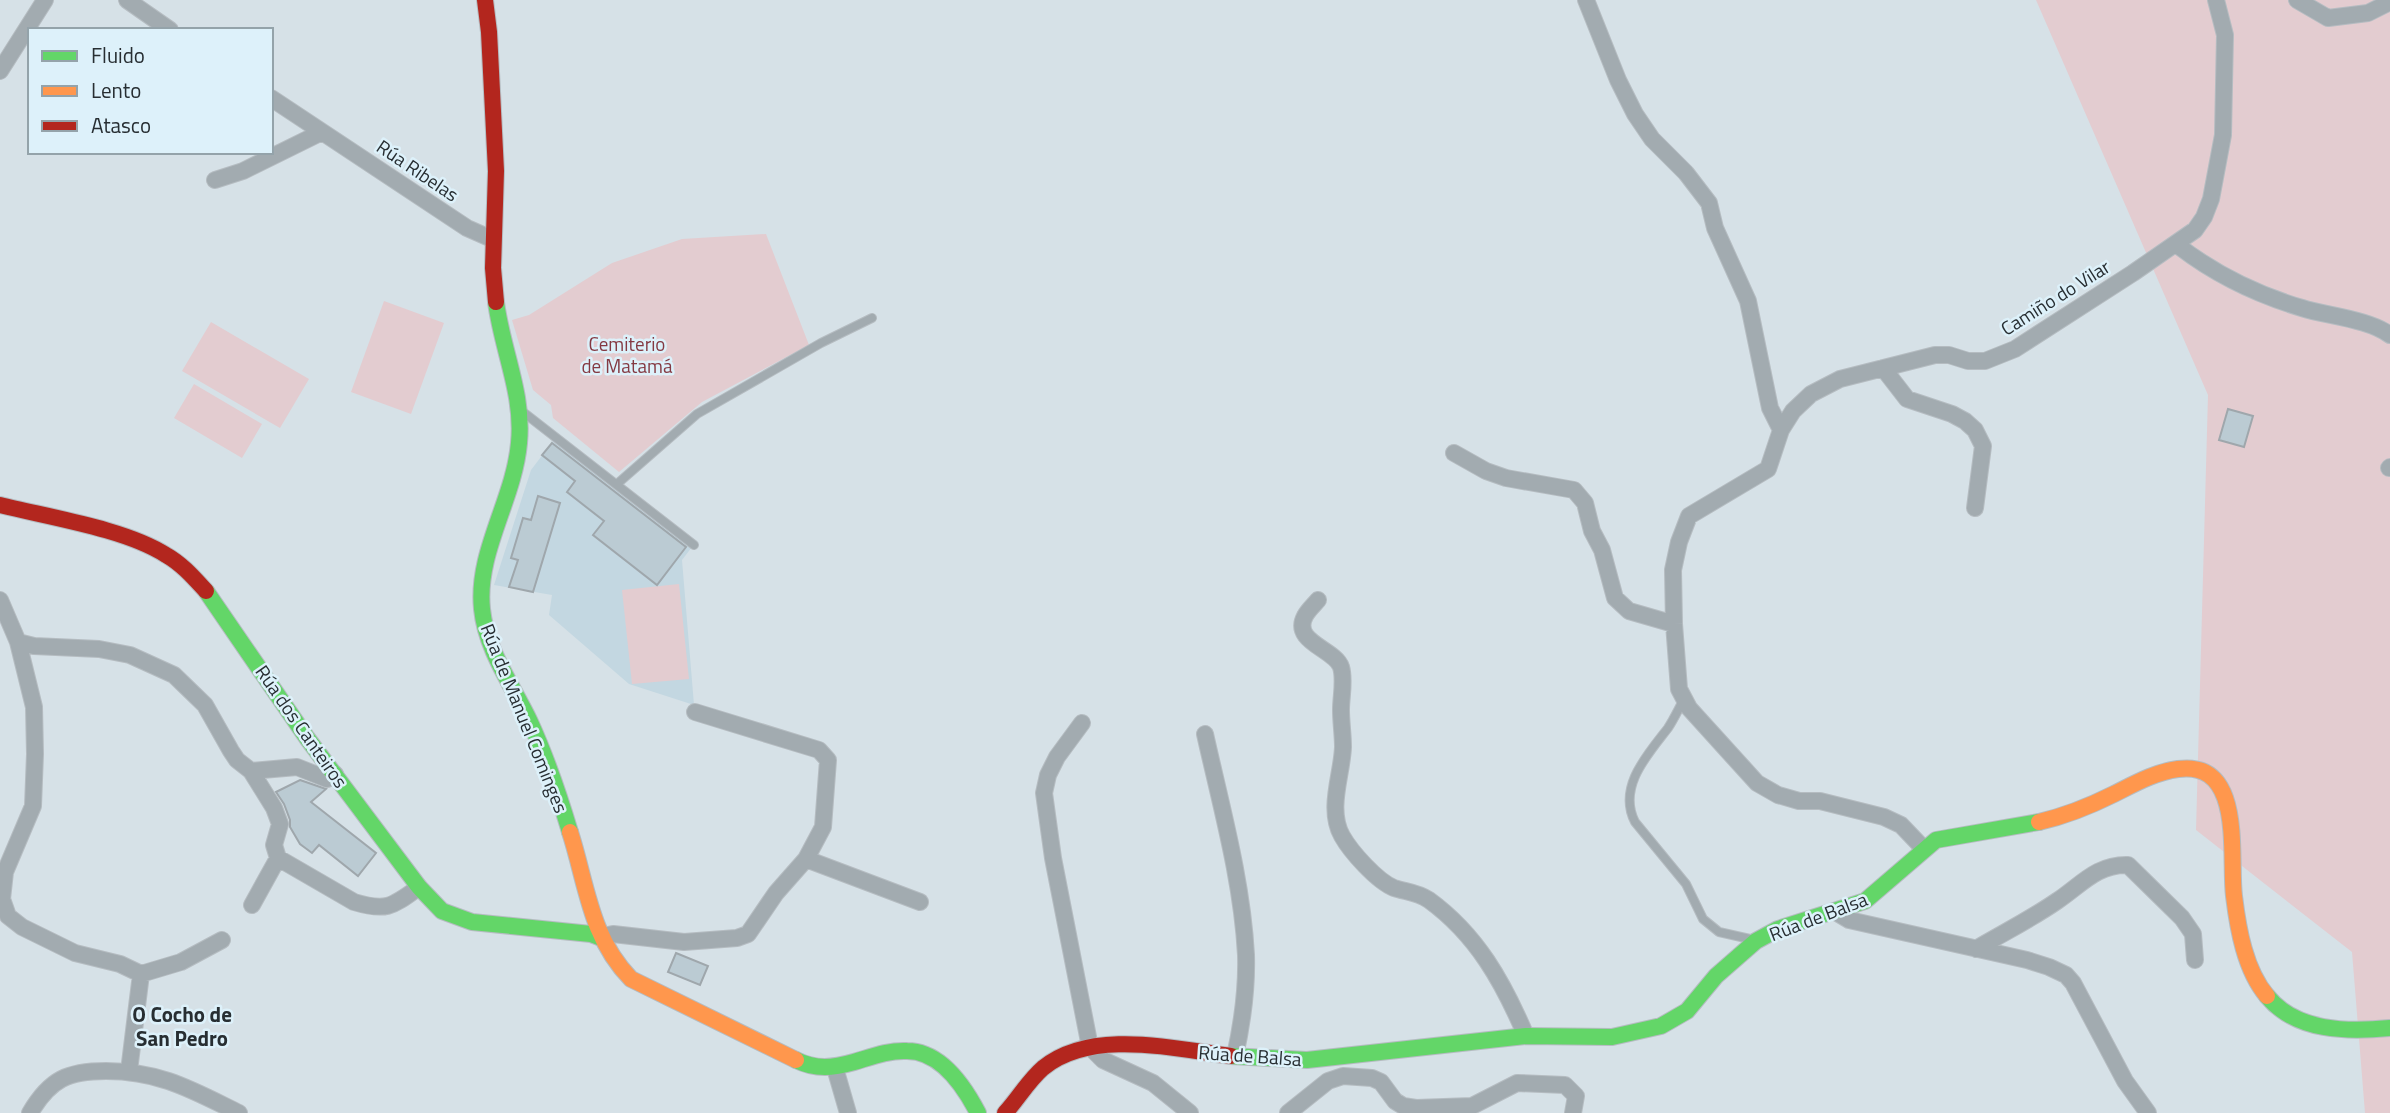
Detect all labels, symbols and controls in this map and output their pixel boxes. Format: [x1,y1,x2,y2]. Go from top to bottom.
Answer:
legend [28,28,273,154]
text: Fluido [91,39,145,71]
text: Lento [91,74,141,106]
text: Atasco [91,109,151,141]
street label: Rúa Ribelas [371,132,465,208]
street label: Camiño do Vilar [1995,252,2116,342]
park label: Cemiterio de Matamá [582,329,673,380]
street label: Rúa de Manuel Cominges [474,619,576,817]
street label: Rúa dos Canteiros [249,659,355,794]
street label: Rúa de Balsa [1765,884,1872,948]
district label: O Cocho de San Pedro [132,998,232,1054]
street label: Rúa de Balsa [1197,1037,1303,1073]

